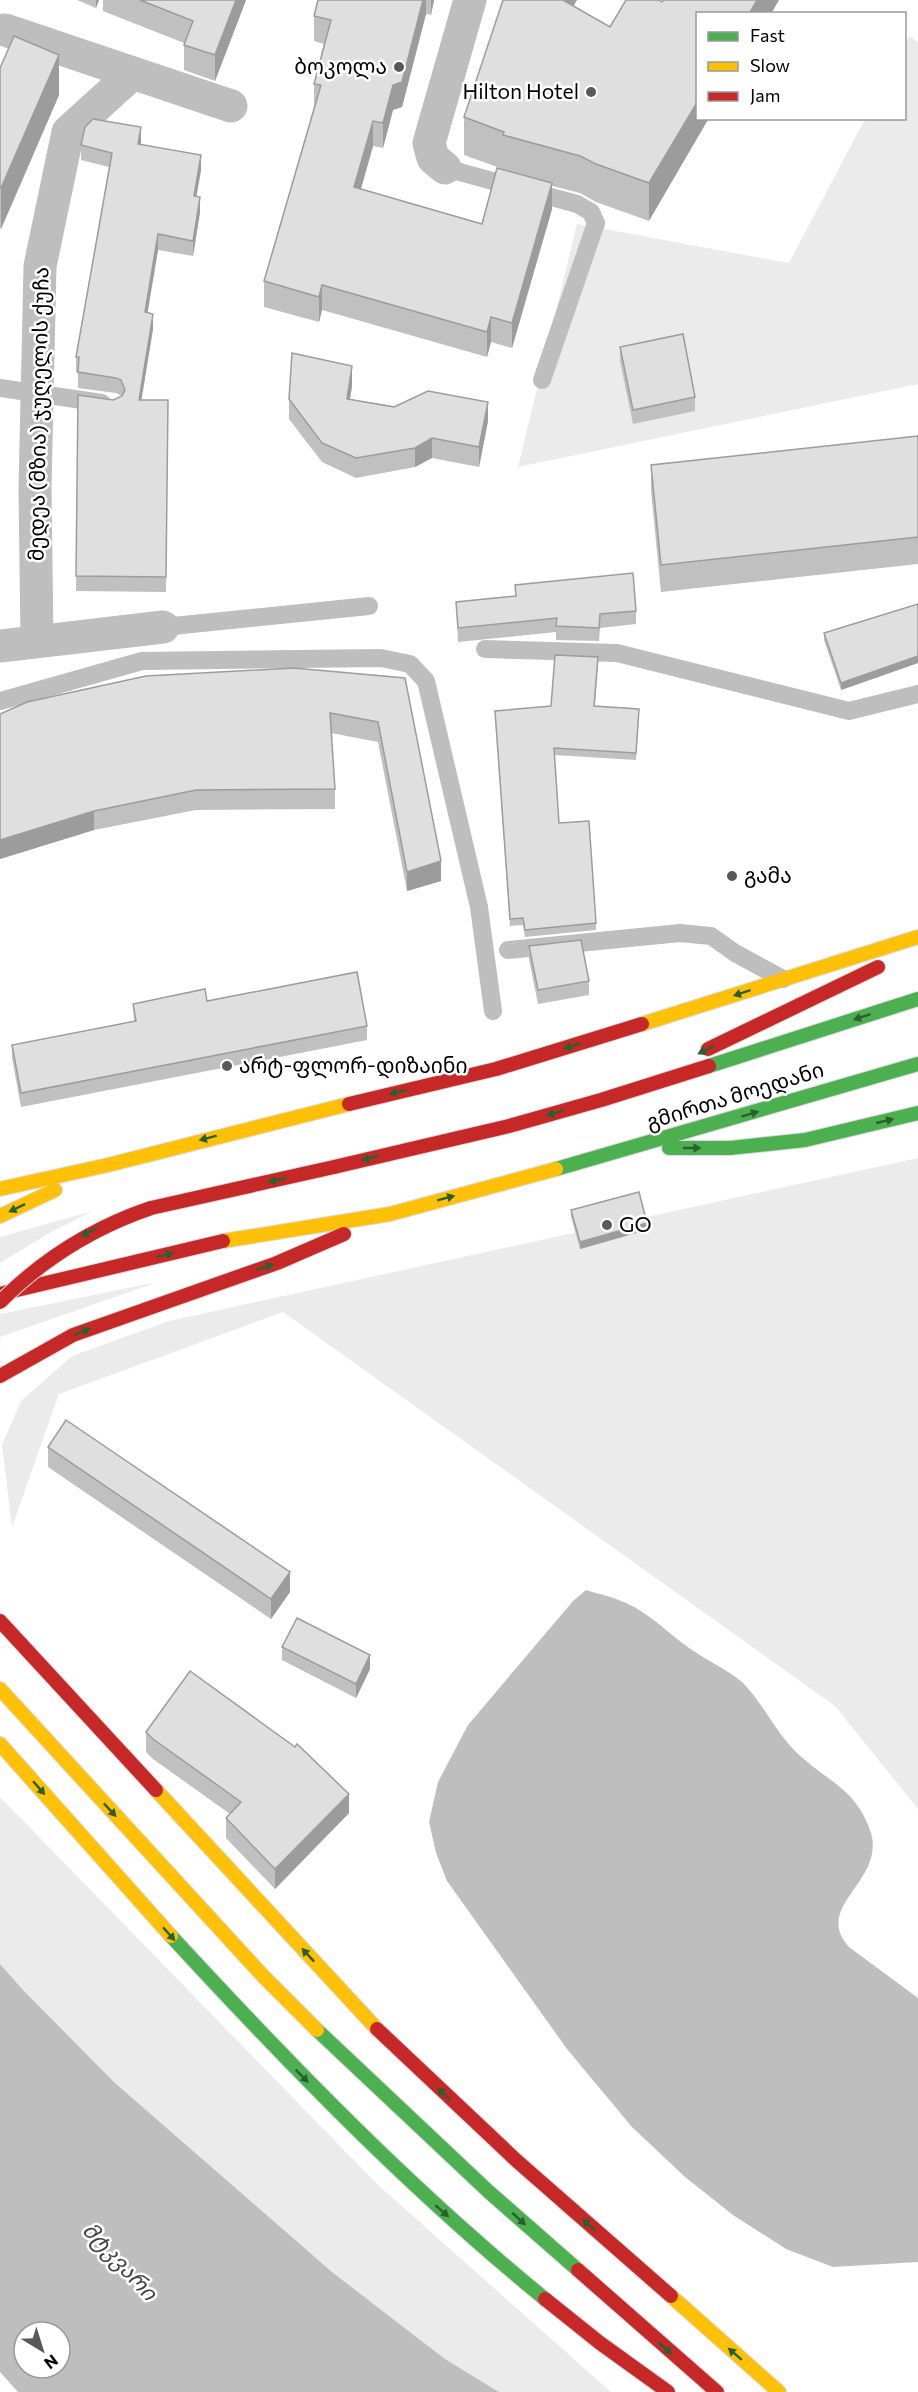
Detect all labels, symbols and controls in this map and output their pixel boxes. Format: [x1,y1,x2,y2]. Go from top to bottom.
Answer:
legend [696,12,906,120]
text: Fast [750,24,785,46]
place label: ბოკოლა [294,53,387,80]
text: Slow [750,54,790,76]
marker: ბოკოლა [392,60,406,74]
place label: Hilton Hotel [462,78,579,103]
text: Jam [750,84,780,106]
marker: Hilton Hotel [584,85,598,99]
street label: მედეა (მზია) ჯუღელის ქუჩა [22,267,55,561]
place label: გამა [744,862,792,888]
marker: გამა [725,869,739,883]
one-way arrow [733,989,751,998]
one-way arrow [853,1012,871,1022]
one-way arrow [563,1042,581,1051]
one-way arrow [697,1045,714,1054]
place label: არტ-ფლორ-დიზაინი [239,1052,468,1079]
street label: გმირთა მოედანი [643,1056,827,1135]
marker: არტ-ფლორ-დიზაინი [220,1059,234,1073]
one-way arrow [389,1088,407,1098]
one-way arrow [546,1109,564,1118]
one-way arrow [741,1109,759,1118]
one-way arrow [875,1116,894,1125]
one-way arrow [199,1134,218,1144]
one-way arrow [683,1143,702,1153]
one-way arrow [360,1154,379,1163]
one-way arrow [267,1175,286,1185]
one-way arrow [437,1193,455,1203]
one-way arrow [8,1203,25,1212]
place label: GO [619,1211,652,1236]
marker: GO [600,1218,614,1232]
one-way arrow [81,1227,98,1237]
one-way arrow [156,1250,174,1260]
one-way arrow [257,1262,275,1272]
one-way arrow [73,1327,91,1337]
one-way arrow [32,1780,45,1795]
one-way arrow [103,1802,116,1817]
one-way arrow [162,1926,176,1941]
one-way arrow [301,1947,315,1962]
one-way arrow [294,2069,309,2083]
one-way arrow [437,2088,452,2101]
one-way arrow [435,2204,450,2218]
one-way arrow [511,2212,526,2225]
water label: მტკვარი [77,2216,164,2307]
one-way arrow [582,2219,597,2232]
north arrow [12,2320,72,2380]
one-way arrow [657,2342,673,2355]
one-way arrow [728,2348,743,2361]
text: N [41,2351,62,2373]

